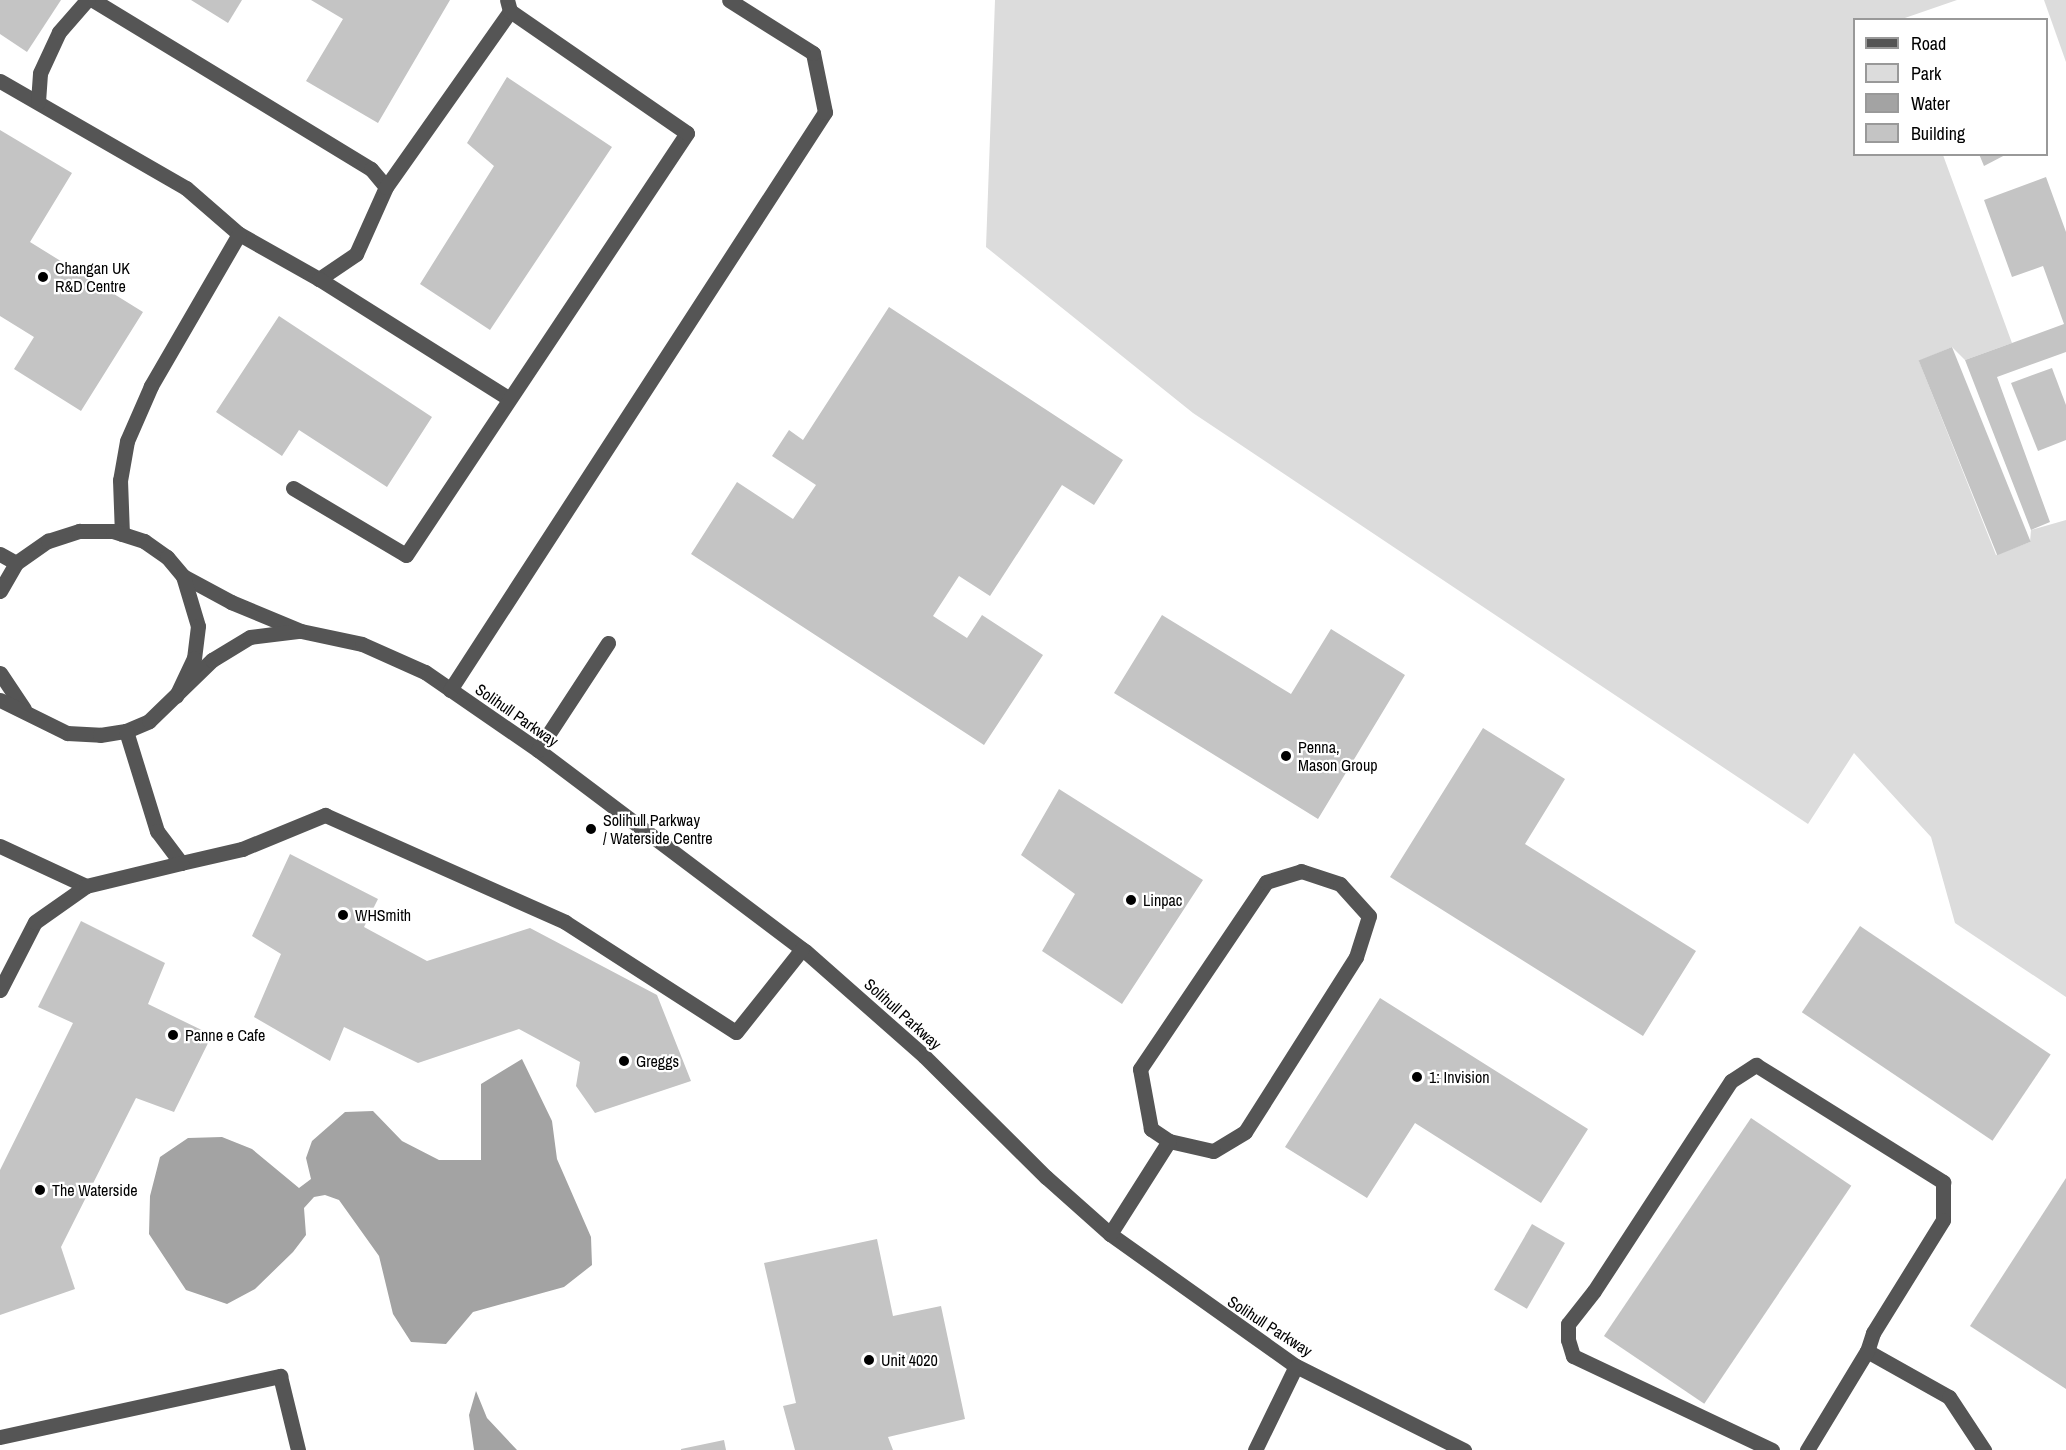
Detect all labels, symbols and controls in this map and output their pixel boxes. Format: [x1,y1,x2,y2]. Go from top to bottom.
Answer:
legend [1853,18,2048,156]
text: Road [1911,31,1946,56]
text: Park [1911,61,1941,86]
text: Water [1911,91,1950,116]
text: Building [1911,121,1965,146]
place label: Changan UK R&D Centre [55,258,130,296]
marker: Changan UK R&D Centre [36,270,50,284]
street label: Solihull Parkway [472,679,562,751]
place label: Penna, Mason Group [1298,737,1377,775]
marker: Penna, Mason Group [1279,749,1293,763]
place label: Solihull Parkway / Waterside Centre [603,810,713,848]
marker: Solihull Parkway / Waterside Centre [584,822,598,836]
place label: Linpac [1143,890,1182,910]
marker: Linpac [1124,893,1138,907]
place label: WHSmith [355,905,411,925]
marker: WHSmith [336,908,350,922]
street label: Solihull Parkway [861,974,945,1054]
place label: Panne e Cafe [185,1025,265,1045]
marker: Panne e Cafe [166,1028,180,1042]
place label: Greggs [636,1051,679,1071]
marker: Greggs [617,1054,631,1068]
place label: 1: Invision [1429,1067,1490,1087]
marker: 1: Invision [1410,1070,1424,1084]
place label: The Waterside [52,1180,138,1200]
marker: The Waterside [33,1183,47,1197]
street label: Solihull Parkway [1224,1292,1316,1360]
place label: Unit 4020 [881,1350,938,1370]
marker: Unit 4020 [862,1353,876,1367]

